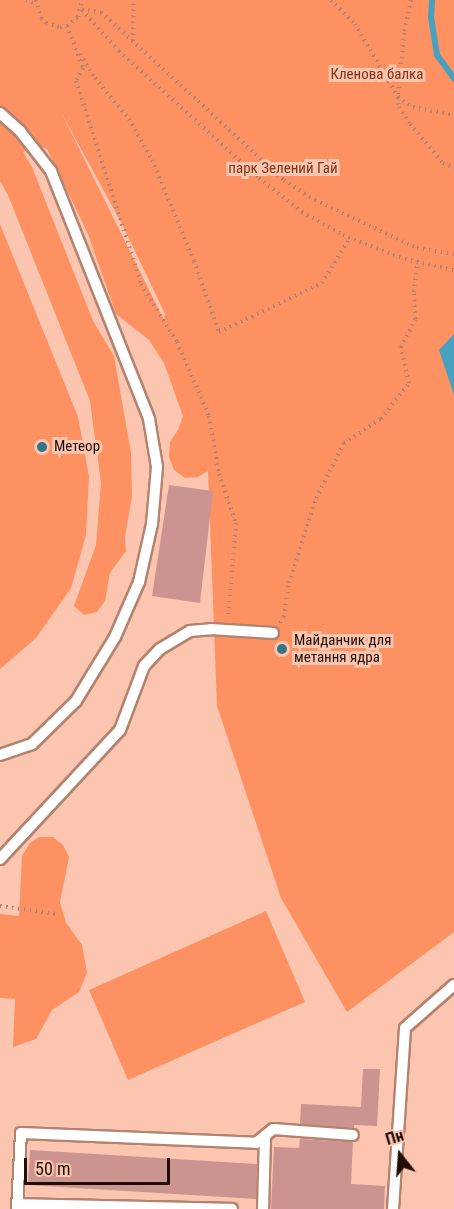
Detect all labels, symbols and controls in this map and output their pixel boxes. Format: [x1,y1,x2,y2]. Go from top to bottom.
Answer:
park label: Кленова балка [331,66,423,84]
park label: парк Зелений Гай [228,160,338,178]
place label: Метеор [54,438,100,456]
marker: Метеор [35,440,49,454]
place label: Майданчик для метання ядра [294,631,391,666]
marker: Майданчик для метання ядра [275,642,289,656]
north arrow [370,1125,430,1185]
text: Пн [383,1126,406,1149]
scale bar [27,1146,172,1184]
text: 50 m [35,1158,70,1179]

